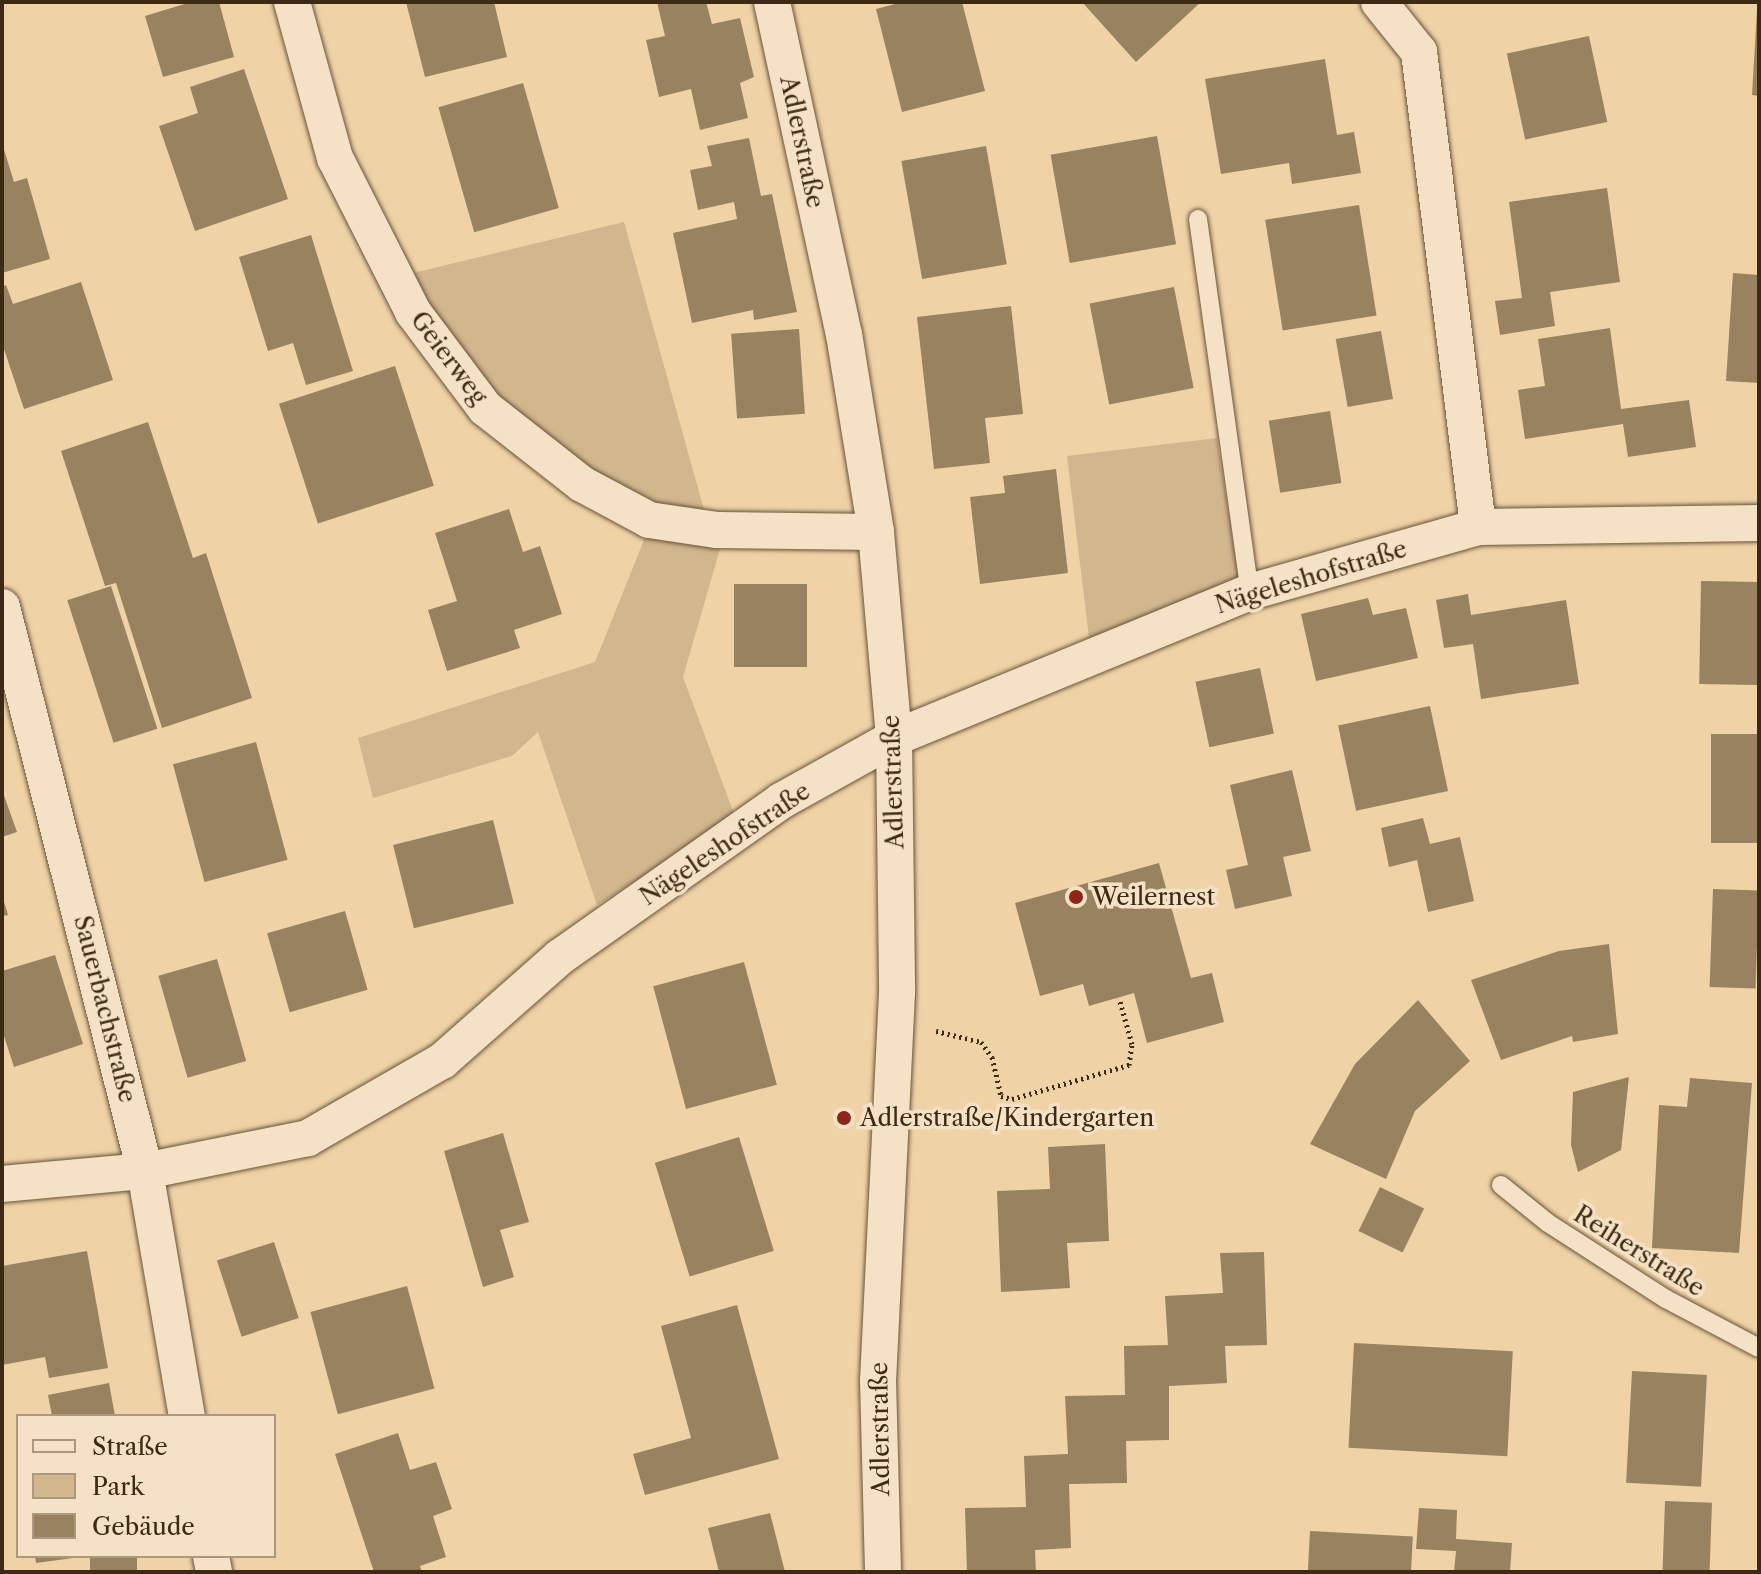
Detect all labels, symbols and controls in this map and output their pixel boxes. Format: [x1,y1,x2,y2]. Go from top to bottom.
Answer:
street label: Adlerstraße [774,73,830,211]
street label: Geierweg [405,306,493,410]
street label: Nägeleshofstraße [1212,534,1410,620]
street label: Adlerstraße [876,714,910,850]
street label: Nägeleshofstraße [635,777,815,911]
place label: Weilernest [1092,883,1215,911]
marker: Weilernest [1067,888,1085,906]
street label: Sauerbachstraße [68,913,142,1105]
place label: Adlerstraße/Kindergarten [860,1104,1154,1132]
marker: Adlerstraße/Kindergarten [835,1109,853,1127]
street label: Reiherstraße [1568,1199,1710,1303]
street label: Adlerstraße [864,1362,896,1496]
legend [16,1414,276,1558]
text: Straße [92,1432,168,1461]
text: Park [92,1472,144,1501]
text: Gebäude [92,1512,195,1541]

